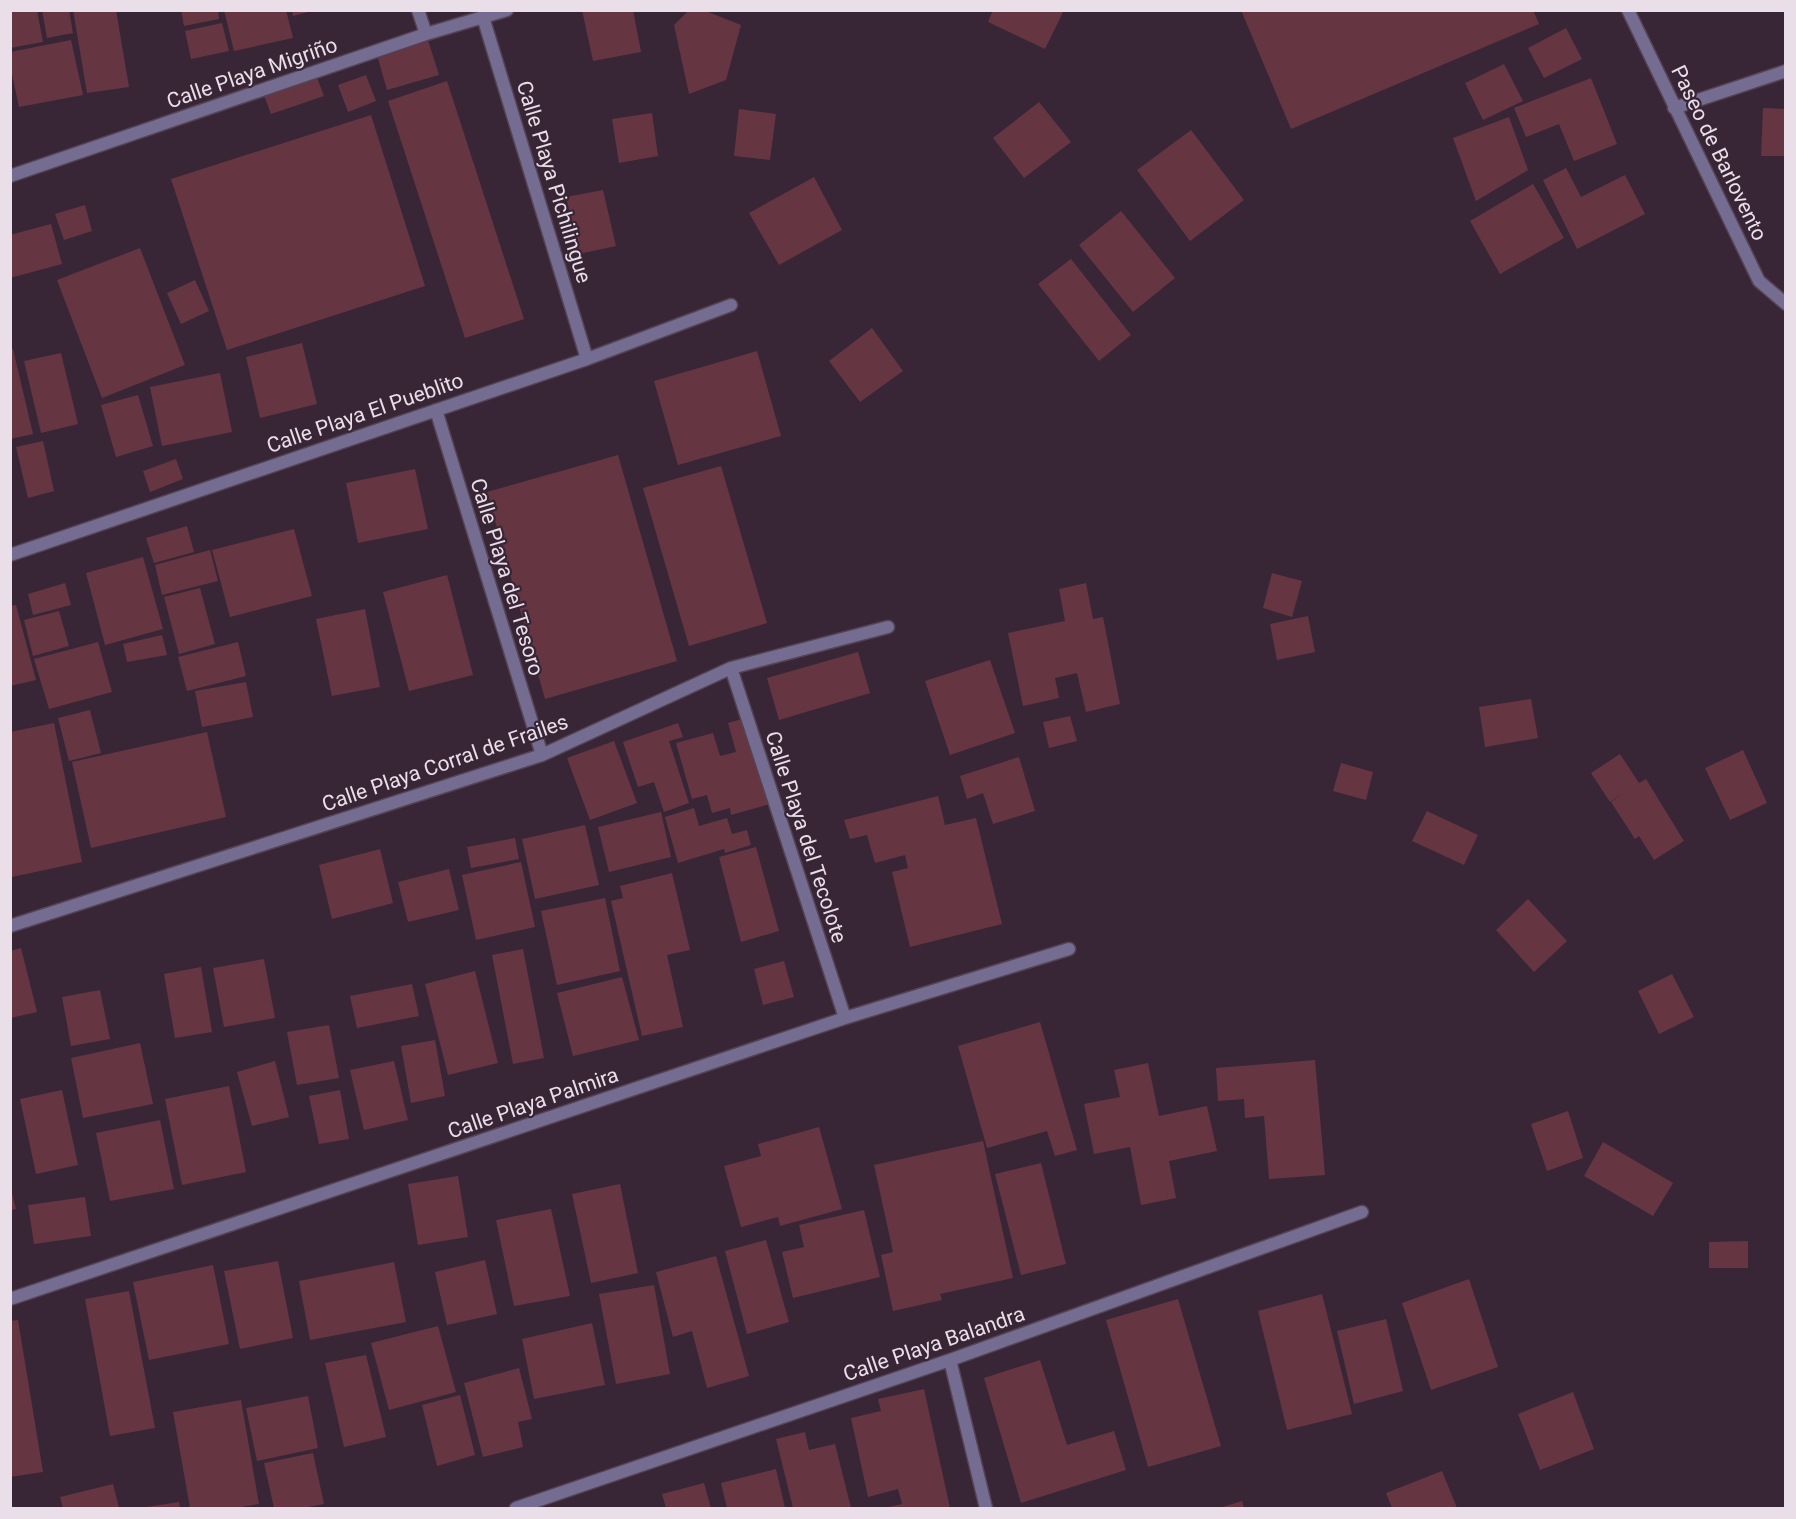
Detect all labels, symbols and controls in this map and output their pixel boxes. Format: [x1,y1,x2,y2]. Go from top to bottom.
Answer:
street label: Calle Playa Migriño [164,33,340,113]
street label: Paseo de Barlovento [1666,62,1772,245]
street label: Calle Playa Pichilingue [512,78,596,286]
street label: Calle Playa El Pueblito [263,368,467,458]
street label: Calle Playa del Tesoro [466,476,548,679]
street label: Calle Playa Corral de Frailes [319,710,571,816]
street label: Calle Playa del Tecolote [760,728,852,946]
street label: Calle Playa Palmira [444,1063,622,1143]
street label: Calle Playa Balandra [840,1302,1028,1386]

